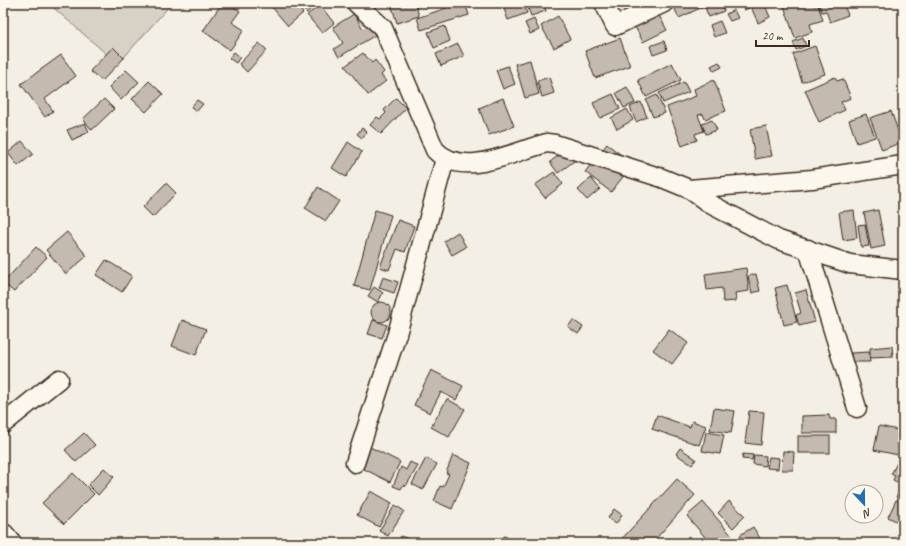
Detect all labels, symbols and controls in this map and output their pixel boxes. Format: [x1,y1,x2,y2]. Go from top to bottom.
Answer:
scale bar [756,22,809,48]
text: 20 m [762,28,784,44]
north arrow [844,484,884,524]
text: N [860,506,874,522]

